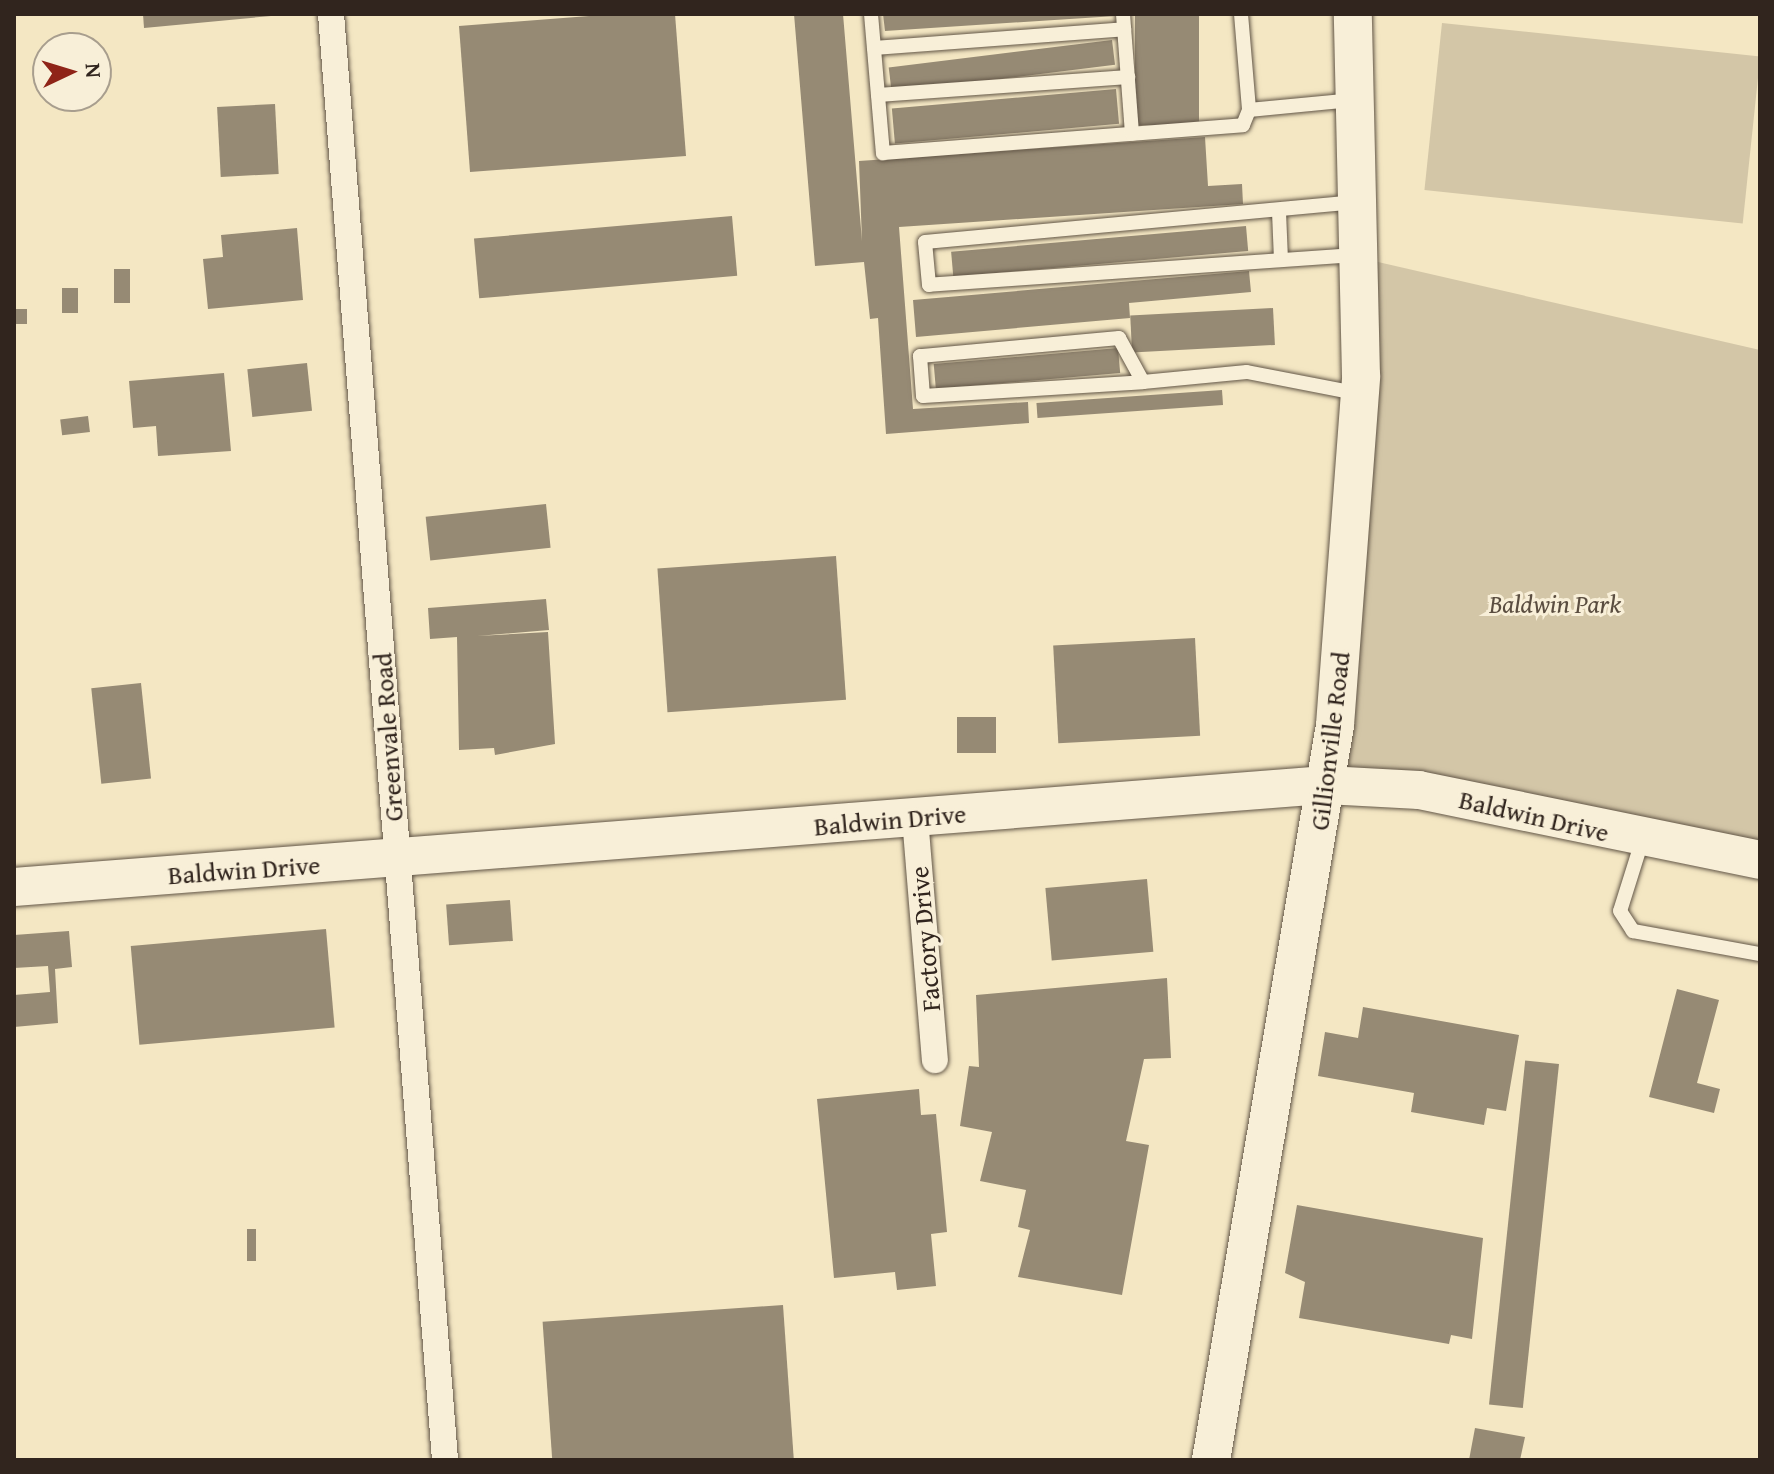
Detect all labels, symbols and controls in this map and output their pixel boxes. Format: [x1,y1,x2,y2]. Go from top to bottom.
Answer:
north arrow [32,32,112,112]
text: N [77,62,110,79]
park label: Baldwin Park [1489,588,1621,620]
street label: Gillionville Road [1304,650,1356,832]
street label: Greenvale Road [367,652,409,822]
street label: Baldwin Drive [1456,784,1612,848]
street label: Baldwin Drive [813,798,967,842]
street label: Baldwin Drive [167,849,321,891]
street label: Factory Drive [903,865,947,1013]

